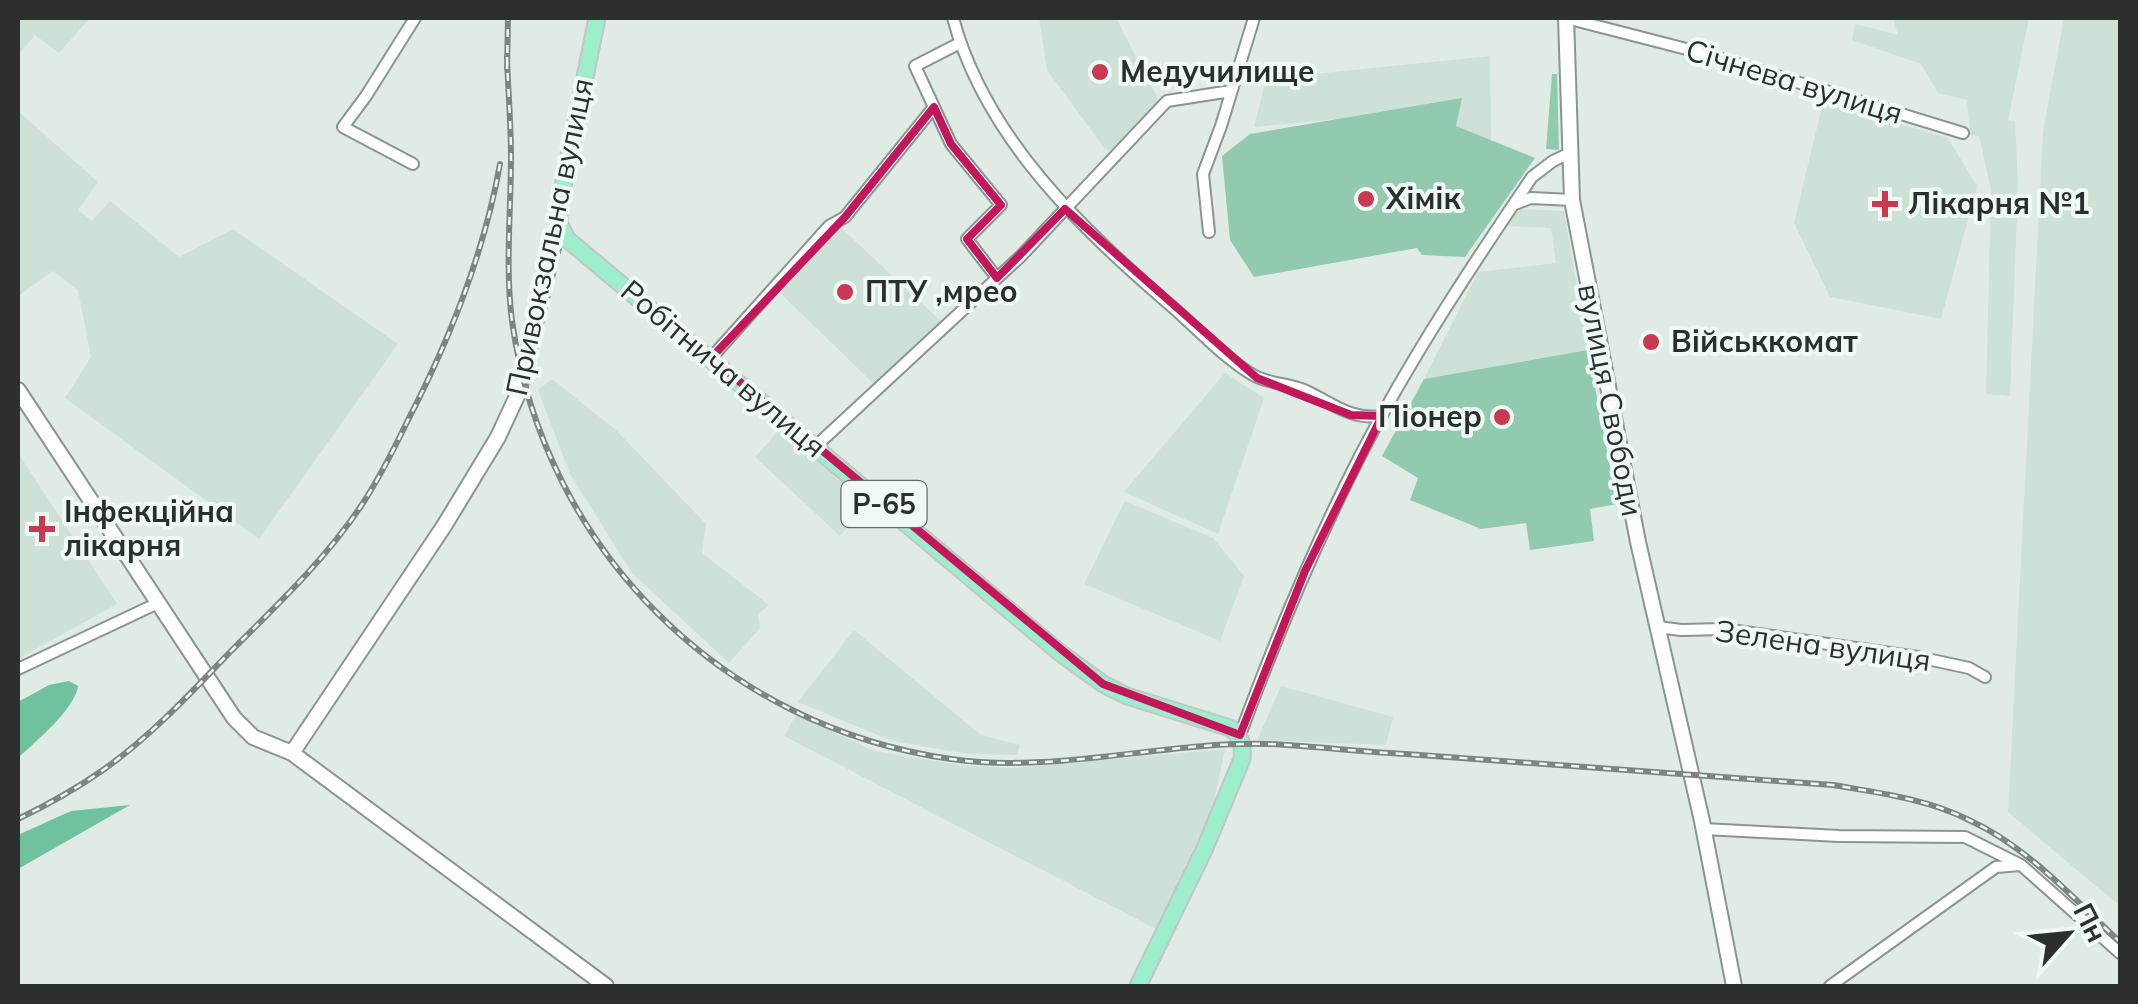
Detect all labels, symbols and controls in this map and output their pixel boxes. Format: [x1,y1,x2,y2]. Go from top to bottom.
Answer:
street label: Січнева вулиця [1681,30,1907,132]
place label: Медучилище [1120,52,1315,90]
marker: Медучилище [1089,61,1111,83]
street label: Привокзальна вулиця [497,75,601,399]
place label: Хімік [1385,179,1462,217]
place label: Лікарня №1 [1908,184,2090,222]
marker: Хімік [1355,188,1377,210]
marker: Лікарня №1 [1872,191,1898,217]
street label: Робітнича вулиця [613,271,834,465]
place label: ПТУ ,мрео [865,272,1018,310]
street label: вулиця Свободи [1570,280,1652,519]
marker: ПТУ ,мрео [834,281,856,303]
place label: Військкомат [1671,322,1858,360]
marker: Військкомат [1640,331,1662,353]
place label: Піонер [1378,397,1482,435]
marker: Піонер [1491,406,1513,428]
road number: Р-65 [842,481,926,527]
place label: Інфекційна лікарня [64,492,234,564]
marker: Інфекційна лікарня [29,516,55,542]
street label: Зелена вулиця [1713,611,1933,679]
north arrow [2018,884,2118,984]
text: Пн [2066,897,2115,948]

